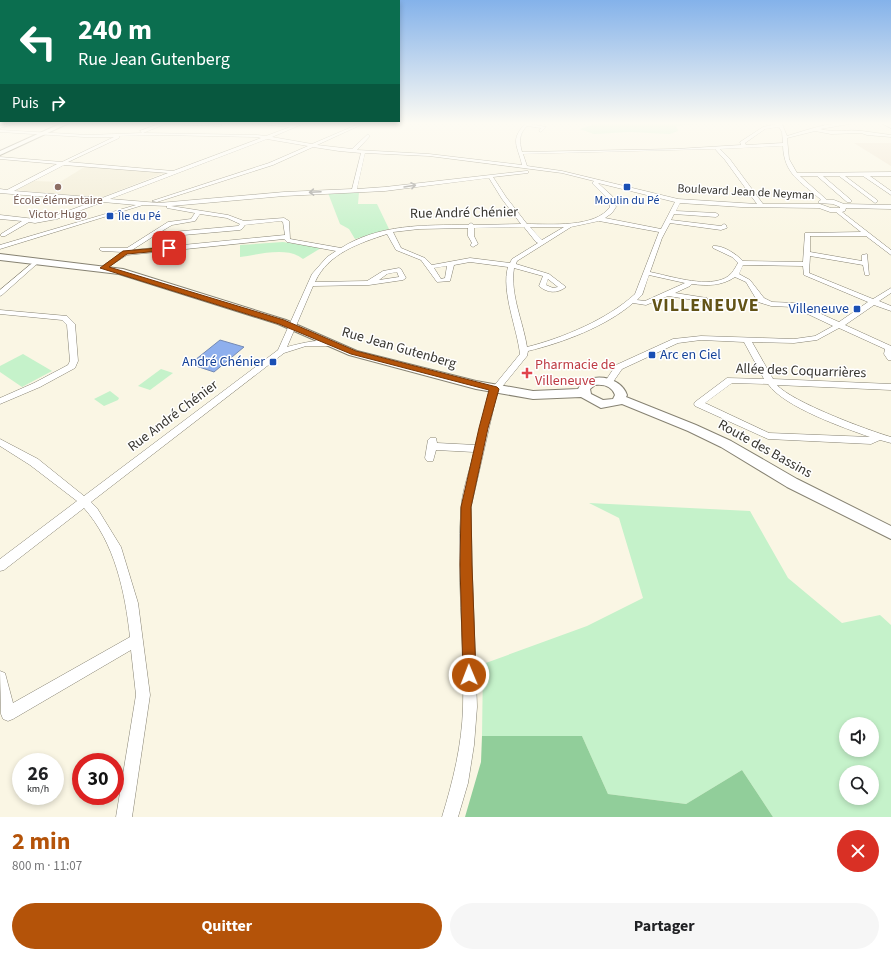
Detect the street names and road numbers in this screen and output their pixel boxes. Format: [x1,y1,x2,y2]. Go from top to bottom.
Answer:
street label: Boulevard Jean de Neyman [677,180,815,204]
street label: Rue André Chénier [410,202,518,224]
street label: Rue Jean Gutenberg [339,322,459,374]
street label: Allée des Coquarrières [735,359,867,383]
street label: Rue André Chénier [124,375,222,457]
street label: Route des Bassins [714,415,816,483]

